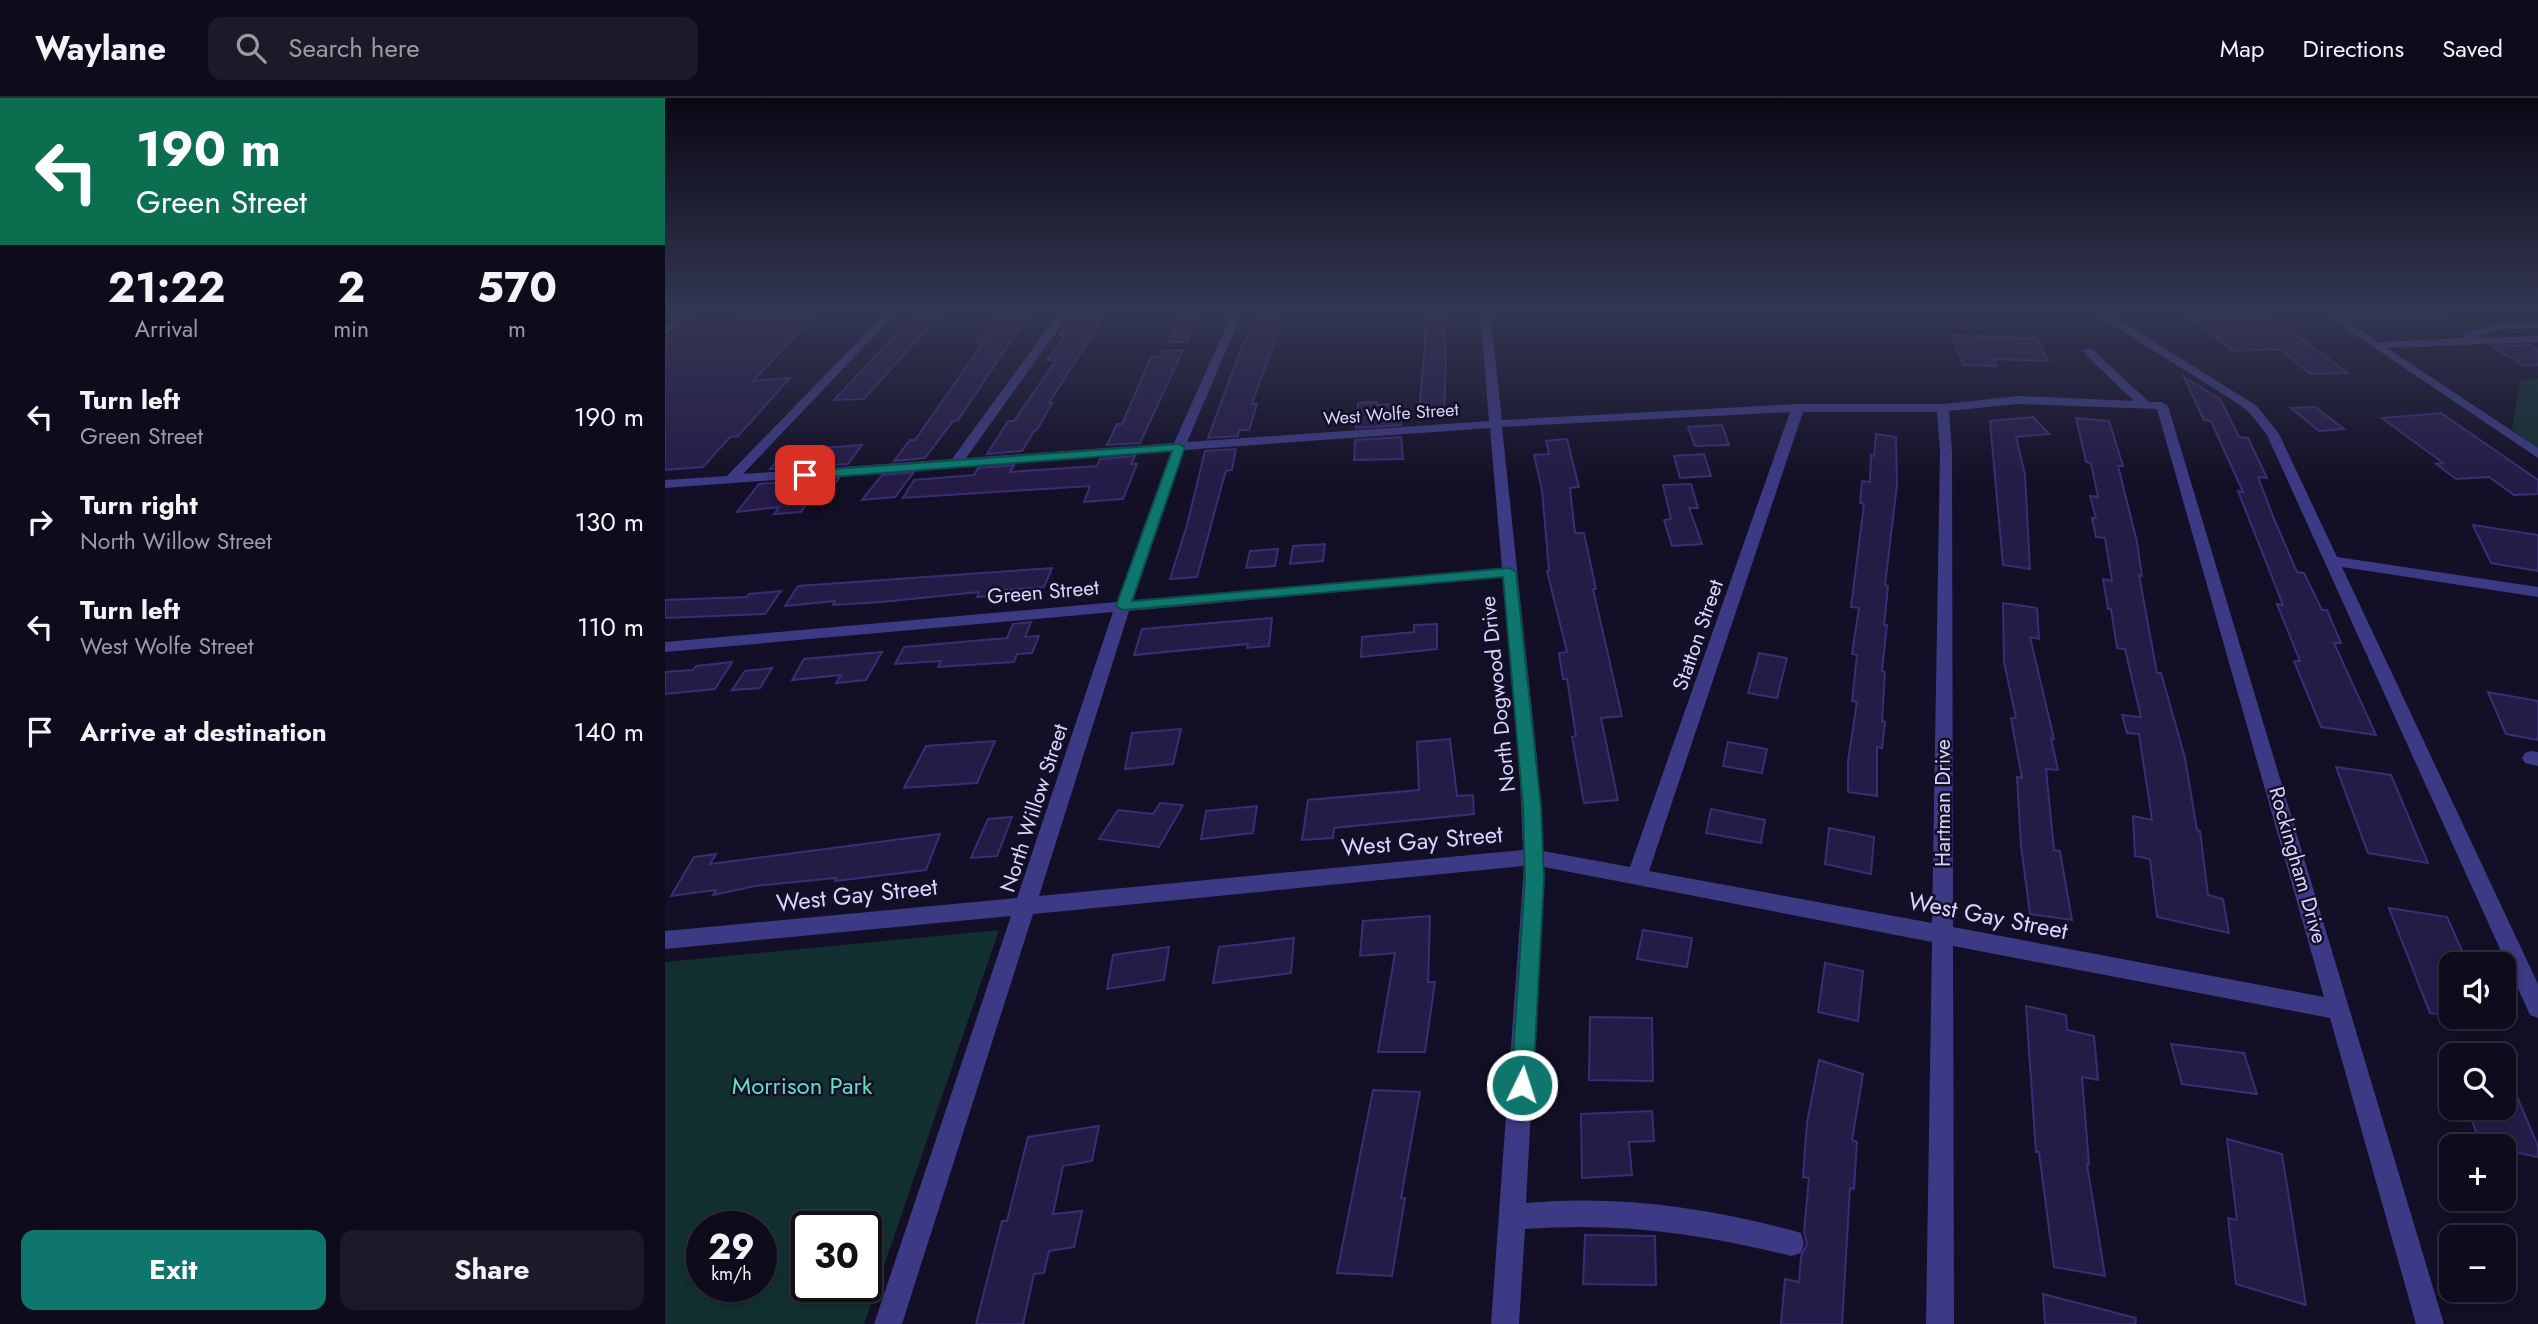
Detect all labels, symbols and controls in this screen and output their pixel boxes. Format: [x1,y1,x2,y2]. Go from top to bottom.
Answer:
search box [208,17,698,80]
text: Waylane [35,25,166,72]
icon: search [232,29,270,67]
text: Search here [288,29,420,67]
text: Map [2220,31,2265,66]
text: Directions [2303,31,2404,66]
text: Saved [2442,31,2503,66]
text: 190 m [136,114,281,184]
icon: left [21,126,112,217]
text: Green Street [136,179,307,225]
text: 21:22 [108,257,225,318]
text: 2 [337,257,365,318]
text: 570 [477,257,557,318]
text: Arrival [135,312,198,346]
text: min [333,312,369,346]
text: m [508,312,526,346]
text: Turn left [80,381,180,419]
street label: West Wolfe Street [1322,396,1460,432]
icon: left [21,398,59,436]
text: 190 m [574,398,644,436]
text: Green Street [80,419,203,453]
pin [775,445,835,505]
icon: arrive [786,456,824,494]
text: Turn right [80,486,198,524]
icon: right [21,503,59,541]
text: 130 m [574,503,644,541]
text: North Willow Street [80,524,272,558]
street label: Green Street [986,572,1100,612]
street label: Statton Street [1665,575,1731,695]
text: Turn left [80,591,180,629]
street label: North Dogwood Drive [1473,594,1523,793]
icon: left [21,608,59,646]
text: 110 m [577,608,644,646]
text: West Wolfe Street [80,629,253,663]
icon: arrive [21,713,59,751]
text: Arrive at destination [80,713,327,751]
text: 140 m [573,713,644,751]
street label: North Willow Street [993,720,1075,896]
street label: Hartman Drive [1928,739,1958,867]
street label: Rockingham Drive [2261,783,2335,947]
street label: West Gay Street [1340,816,1504,865]
street label: West Gay Street [775,869,940,920]
street label: West Gay Street [1905,883,2071,948]
map controls [2439,952,2516,1302]
button: sound [2439,952,2516,1029]
button: search [2439,1043,2516,1120]
position arrow [1485,1048,1559,1122]
park label: Morrison Park [732,1068,873,1103]
button: + [2439,1134,2516,1211]
speed limit sign: 30 [791,1211,882,1302]
text: 29 [708,1222,755,1272]
button: − [2439,1225,2516,1302]
button: Exit [21,1230,326,1310]
button: Share [340,1230,644,1310]
text: km/h [711,1261,752,1287]

